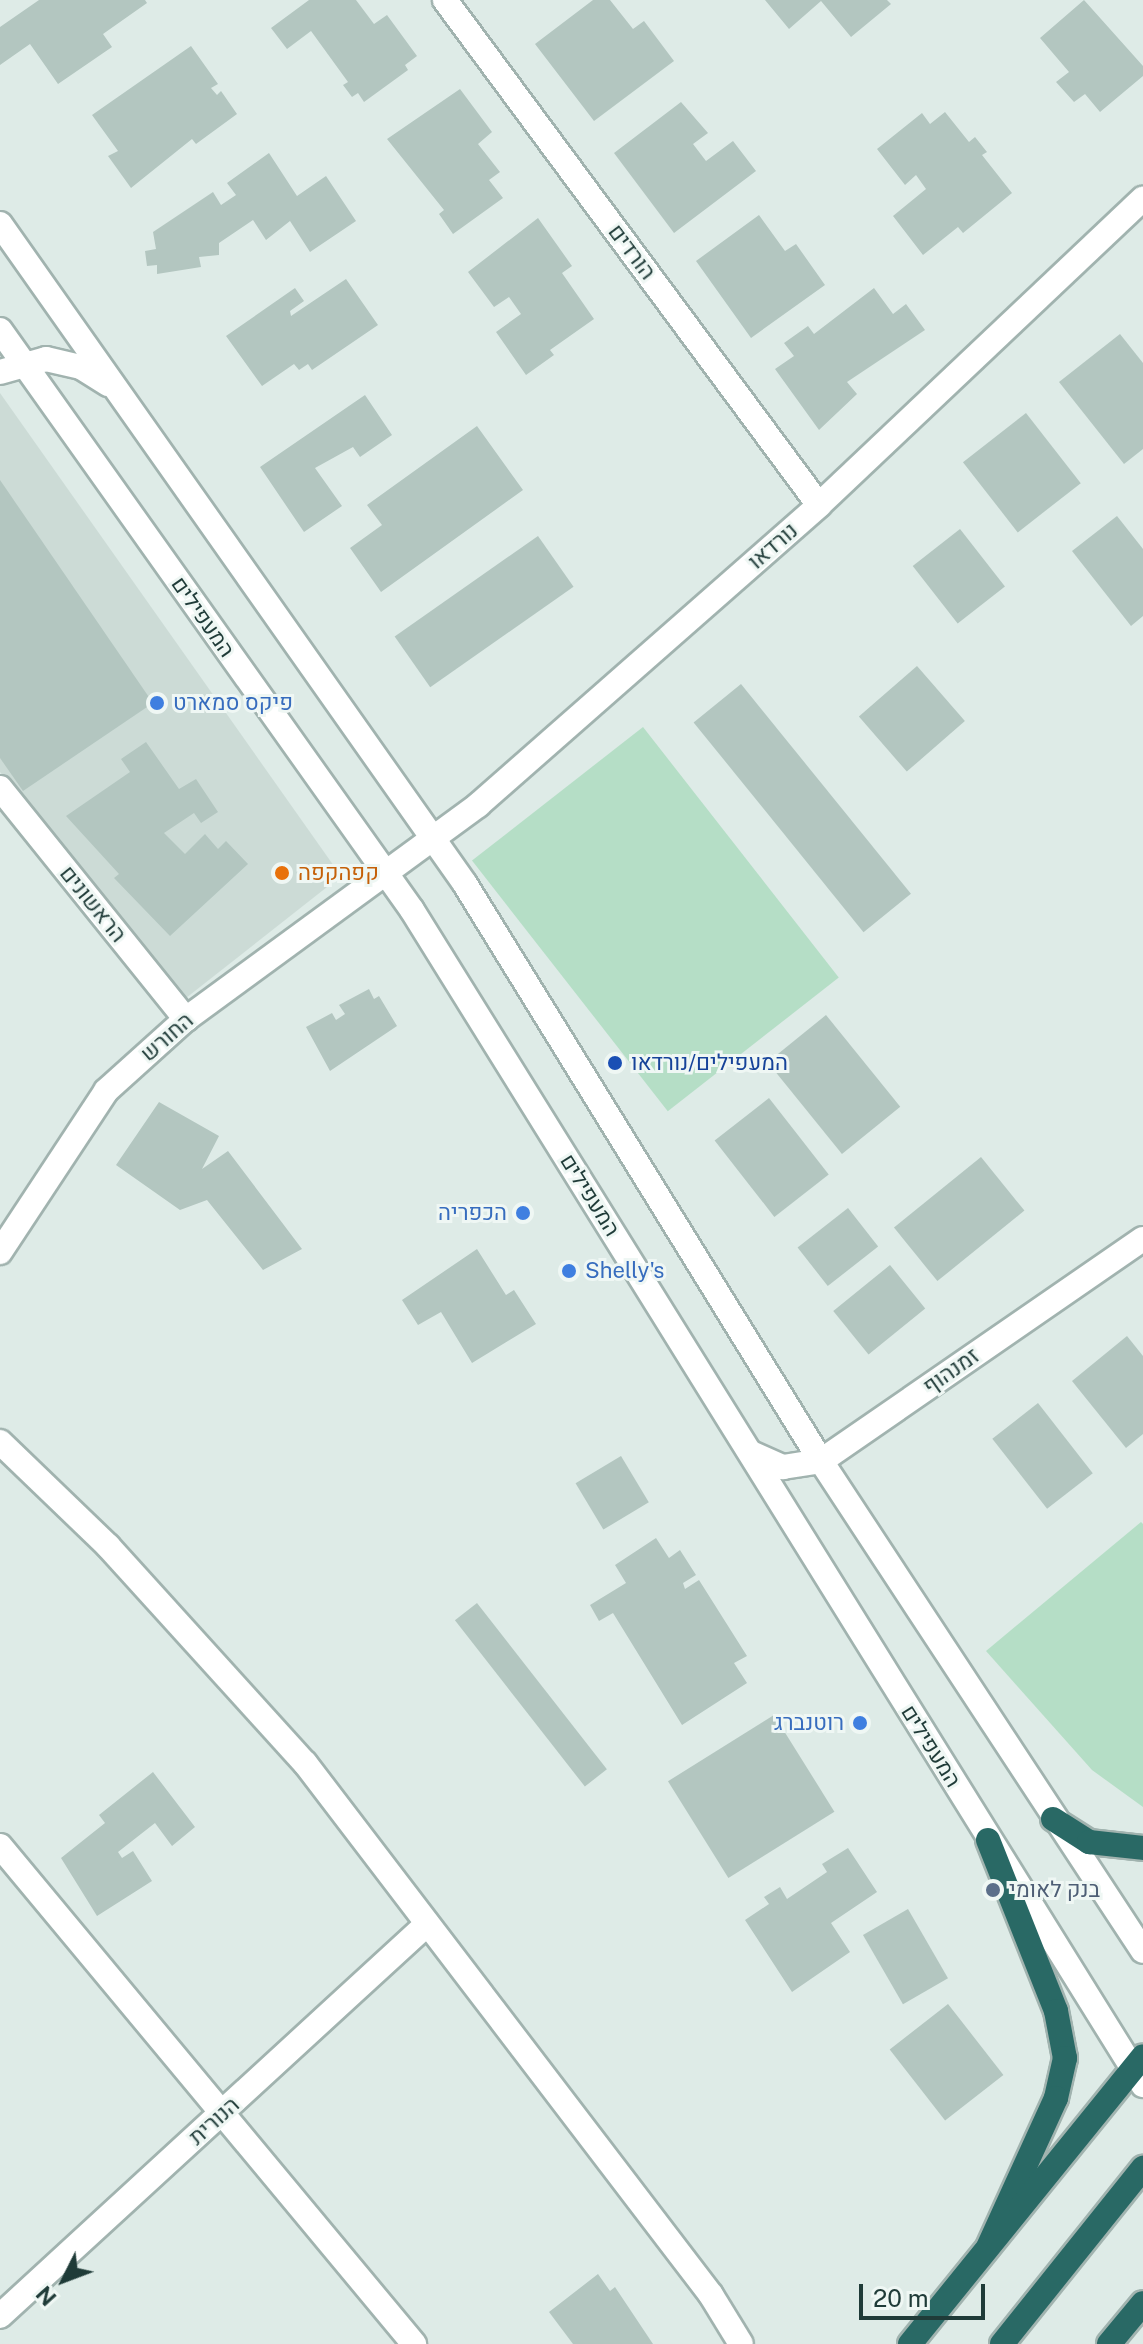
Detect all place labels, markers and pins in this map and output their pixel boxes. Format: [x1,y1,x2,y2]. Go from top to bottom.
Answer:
place label: פיקס סמארט [173,690,293,716]
marker: פיקס סמארט [148,694,166,712]
place label: קפהקפה [298,860,379,886]
marker: קפהקפה [273,864,291,882]
place label: המעפילים/נורדאו [631,1050,788,1076]
marker: המעפילים/נורדאו [606,1054,624,1072]
place label: הכפריה [438,1200,507,1226]
marker: הכפריה [514,1204,532,1222]
place label: Shelly's [585,1258,664,1284]
marker: Shelly's [560,1262,578,1280]
place label: רוטנברג [774,1710,844,1736]
marker: רוטנברג [851,1714,869,1732]
place label: בנק לאומי [1009,1877,1100,1903]
marker: בנק לאומי [984,1881,1002,1899]

